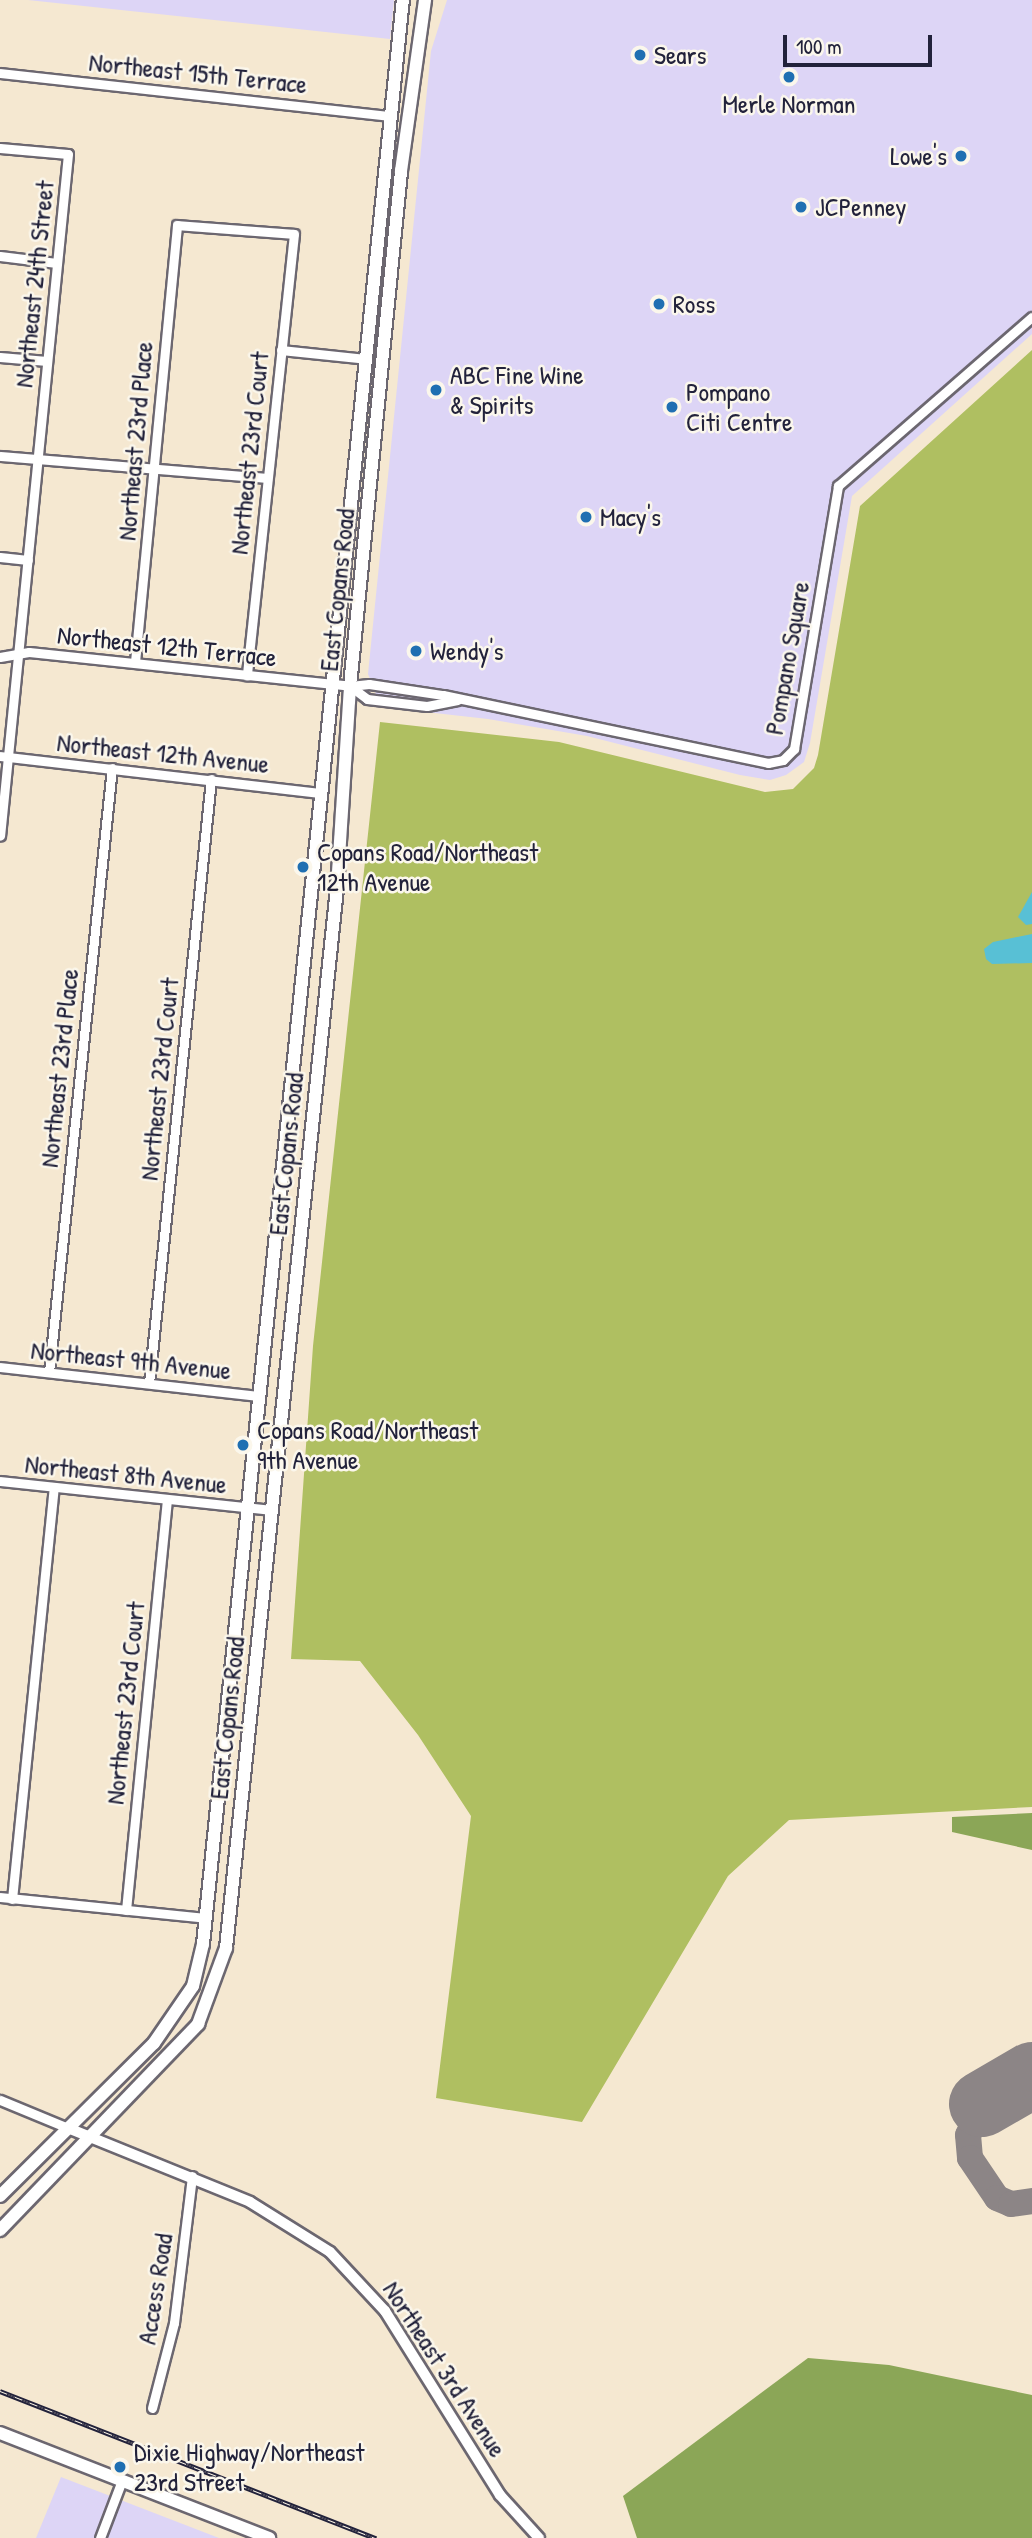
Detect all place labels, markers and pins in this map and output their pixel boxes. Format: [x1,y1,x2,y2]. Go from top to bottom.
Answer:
place label: Sears [654,39,706,71]
marker: Sears [632,47,648,63]
marker: Merle Norman [781,69,797,85]
place label: Merle Norman [722,88,856,120]
place label: Lowe's [890,140,947,172]
marker: Lowe's [953,148,969,164]
place label: JCPenney [815,191,907,223]
marker: JCPenney [793,199,809,215]
place label: Ross [673,288,715,320]
marker: Ross [651,296,667,312]
place label: ABC Fine Wine & Spirits [450,359,584,420]
place label: Pompano Citi Centre [686,376,792,438]
marker: ABC Fine Wine & Spirits [428,382,444,398]
marker: Pompano Citi Centre [664,399,680,415]
place label: Macy's [600,501,661,533]
marker: Macy's [578,509,594,525]
place label: Wendy's [430,635,504,667]
marker: Wendy's [408,643,424,659]
place label: Copans Road/Northeast 12th Avenue [317,836,538,898]
marker: Copans Road/Northeast 12th Avenue [295,859,311,875]
place label: Copans Road/Northeast 9th Avenue [257,1414,478,1476]
marker: Copans Road/Northeast 9th Avenue [235,1437,251,1453]
place label: Dixie Highway/Northeast 23rd Street [134,2436,364,2498]
marker: Dixie Highway/Northeast 23rd Street [112,2459,128,2475]

